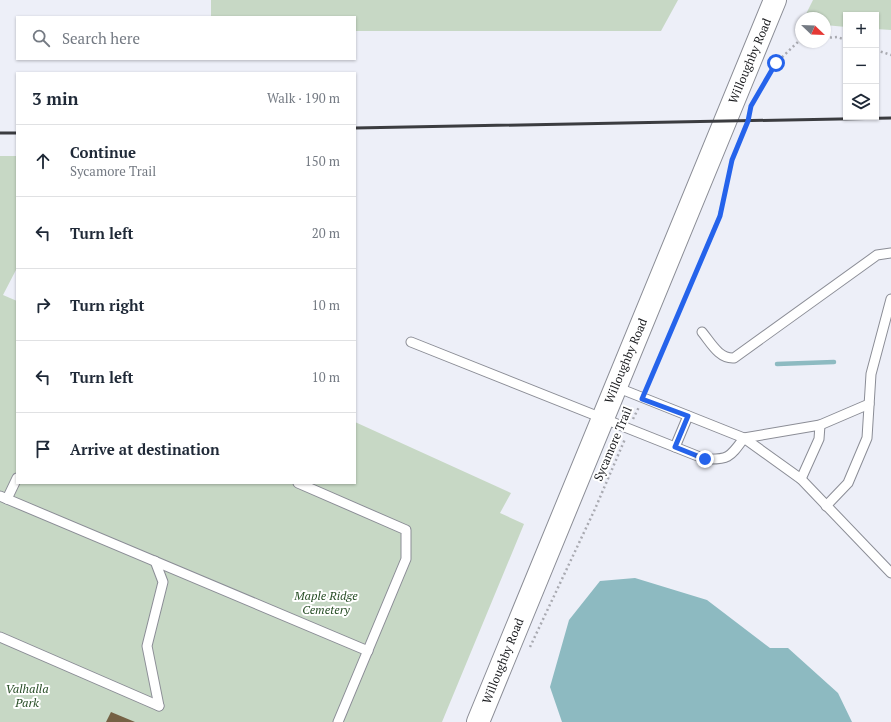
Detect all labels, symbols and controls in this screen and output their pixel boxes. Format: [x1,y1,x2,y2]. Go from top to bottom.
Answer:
north arrow [795,12,831,48]
map controls [843,12,879,120]
button: + [843,12,879,48]
search box [16,16,356,60]
street label: Willoughby Road [725,16,774,106]
icon: search [30,27,52,49]
text: Search here [62,28,140,48]
button: − [843,48,879,84]
route start [767,54,785,72]
button: layers [843,84,879,120]
text: 3 min [32,87,79,110]
text: Walk · 190 m [267,89,340,107]
text: Continue [70,142,136,162]
icon: ahead [32,150,54,172]
text: 150 m [305,152,340,170]
text: Sycamore Trail [70,162,156,180]
icon: left [32,222,54,244]
text: Turn left [70,223,134,243]
text: 20 m [312,224,340,242]
icon: right [32,294,54,316]
text: Turn right [70,295,145,315]
text: 10 m [312,296,340,314]
street label: Willoughby Road [601,316,650,406]
icon: left [32,366,54,388]
text: Turn left [70,367,134,387]
text: 10 m [312,368,340,386]
street label: Sycamore Trail [590,404,635,483]
icon: arrive [32,438,54,460]
text: Arrive at destination [70,439,220,459]
route end [696,450,714,468]
park label: Maple Ridge Cemetery [293,588,358,617]
street label: Willoughby Road [479,616,527,706]
park label: Valhalla Park [5,681,49,710]

